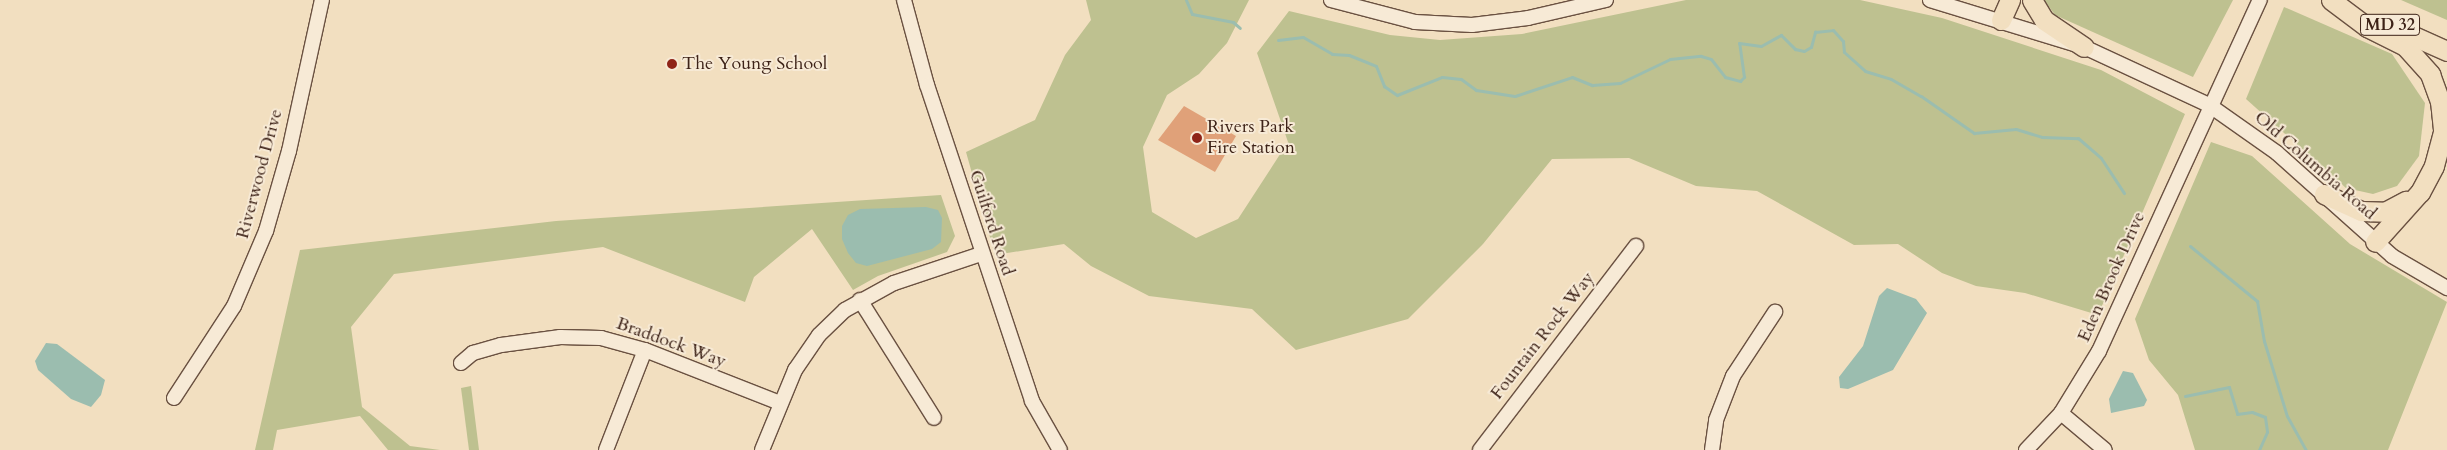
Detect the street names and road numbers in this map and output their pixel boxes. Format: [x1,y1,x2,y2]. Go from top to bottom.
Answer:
road number: MD 32 [2360,12,2420,38]
street label: Riverwood Drive [232,107,288,241]
street label: Old Columbia Road [2250,107,2380,225]
street label: Guilford Road [964,168,1018,278]
street label: Eden Brook Drive [2074,209,2150,345]
street label: Fountain Rock Way [1487,268,1599,404]
street label: Braddock Way [613,313,729,373]

